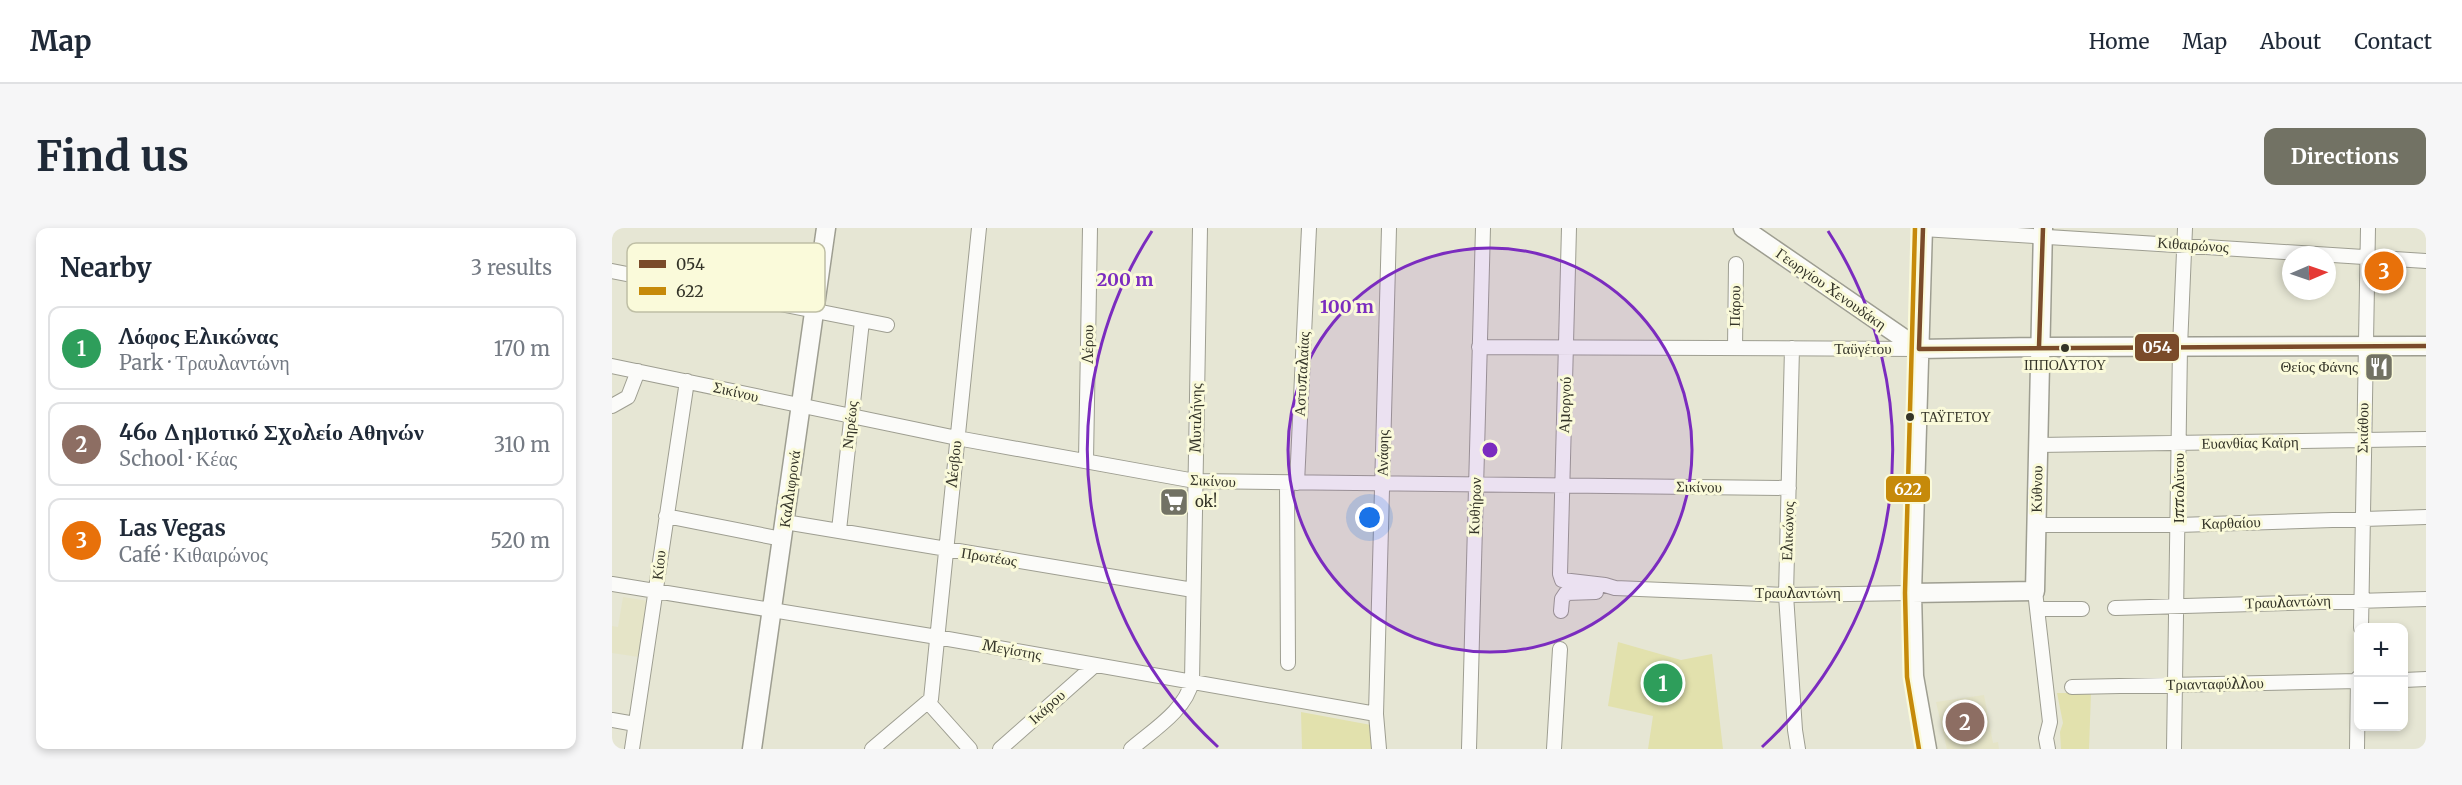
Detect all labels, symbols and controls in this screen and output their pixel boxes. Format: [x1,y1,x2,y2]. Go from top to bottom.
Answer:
text: Map [30,23,92,59]
text: Home [2089,28,2149,55]
text: Map [2182,28,2227,55]
text: About [2260,28,2321,55]
text: Contact [2354,28,2432,55]
button: Directions [2264,128,2426,185]
text: Find us [36,130,189,182]
street label: Κιθαιρώνος [2157,233,2229,256]
legend [627,243,825,312]
street label: Γεωργίου Χενουδάκη [1772,243,1890,334]
north arrow [2282,246,2336,300]
pin: 3 [2364,248,2404,294]
text: Nearby [60,251,152,284]
text: 054 [676,254,705,274]
text: 3 results [471,255,552,280]
text: 200 m [1097,268,1153,291]
text: 622 [676,281,704,301]
street label: Πάρου [1725,285,1744,327]
text: 100 m [1320,295,1374,318]
text: Λόφος Ελικώνας [119,322,278,350]
street label: Λέρου [1078,324,1097,364]
street label: Αστυπαλαίας [1290,331,1313,417]
line badge: 054 [2134,333,2180,362]
text: 1 [77,336,86,361]
text: 170 m [494,336,550,361]
text: 054 [2142,337,2172,357]
street label: Ταϋγέτου [1834,339,1892,358]
marker: ΙΠΠΟΛΥΤΟΥ [2059,342,2071,354]
text: Park · Τραυλαντώνη [119,350,290,375]
restaurant icon: Θείος Φάνης [2363,351,2395,383]
place label: ΙΠΠΟΛΥΤΟΥ [2024,356,2106,374]
place label: Θείος Φάνης [2280,357,2358,376]
street label: Αμοργού [1554,376,1575,434]
street label: Σικίνου [712,377,761,406]
street label: Μυτιλήνης [1185,383,1206,453]
street label: Νηρέως [838,400,861,450]
street label: Σκιάθου [2353,403,2372,453]
place label: ΤΑΫΓΕΤΟΥ [1921,408,1991,426]
marker: ΤΑΫΓΕΤΟΥ [1904,411,1916,423]
text: 46ο Δημοτικό Σχολείο Αθηνών [119,418,424,446]
street label: Ανάφης [1373,429,1392,477]
text: 2 [76,432,87,457]
text: 310 m [494,432,550,457]
street label: Ευανθίας Καϊρη [2201,432,2299,453]
street label: Λέσβου [941,440,965,489]
centre of rings [1480,440,1500,460]
text: School · Κέας [119,446,237,471]
street label: Καλλιφρονά [775,449,804,529]
street label: Ιππολύτου [2169,453,2188,523]
street label: Κύθνου [2027,465,2046,513]
street label: Σικίνου [1190,470,1237,491]
line badge: 622 [1885,475,1931,503]
street label: Κυθήρων [1464,477,1485,535]
street label: Σικίνου [1676,477,1722,496]
text: 622 [1894,479,1922,499]
supermarket icon: ok! [1158,486,1190,518]
place label: ok! [1195,492,1217,511]
street label: Ελικώνος [1777,501,1798,561]
your location [1355,503,1384,532]
street label: Καρθαίου [2201,512,2261,533]
text: Las Vegas [119,514,226,542]
text: 3 [76,528,87,553]
text: 520 m [490,528,550,553]
text: Café · Κιθαιρώνος [119,542,268,567]
street label: Πρωτέως [960,543,1018,570]
street label: Κίου [647,549,670,581]
street label: Τραυλαντώνη [1755,583,1841,602]
street label: Τραυλαντώνη [2245,591,2331,612]
map controls [2354,623,2408,731]
button: + [2354,623,2408,677]
street label: Μεγίστης [981,635,1043,664]
pin: 1 [1644,660,1682,706]
street label: Τριανταφύλλου [2166,673,2264,694]
button: − [2354,677,2408,731]
street label: Ικάρου [1024,685,1069,728]
pin: 2 [1946,700,1984,744]

